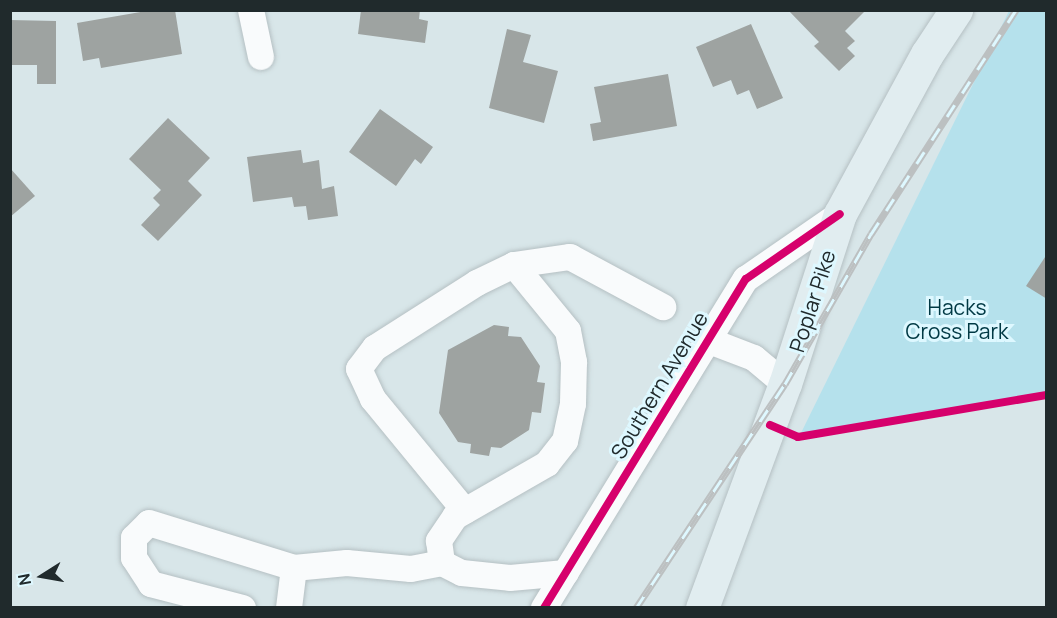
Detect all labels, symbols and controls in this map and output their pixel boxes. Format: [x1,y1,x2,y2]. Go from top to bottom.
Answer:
street label: Poplar Pike [784,247,840,355]
park label: Hacks Cross Park [906,294,1008,344]
street label: Southern Avenue [605,307,713,463]
north arrow [12,546,72,606]
text: N [12,572,36,587]

